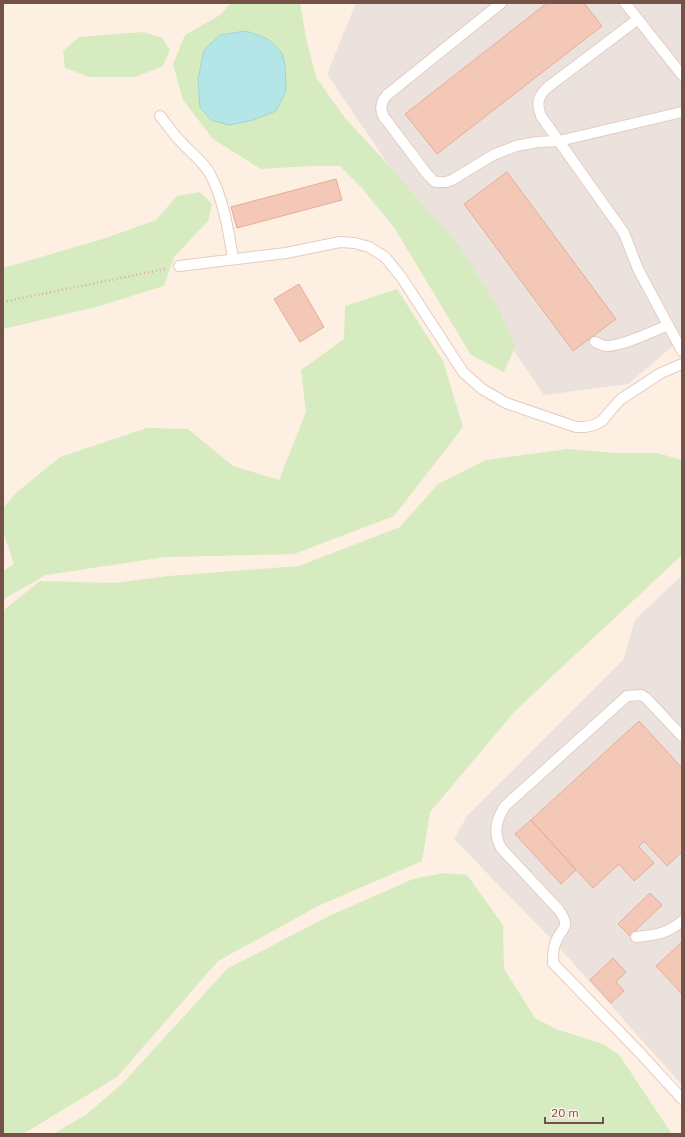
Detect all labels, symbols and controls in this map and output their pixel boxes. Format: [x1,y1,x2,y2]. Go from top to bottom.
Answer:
scale bar [545,1099,603,1125]
text: 20 m [551,1105,579,1120]

